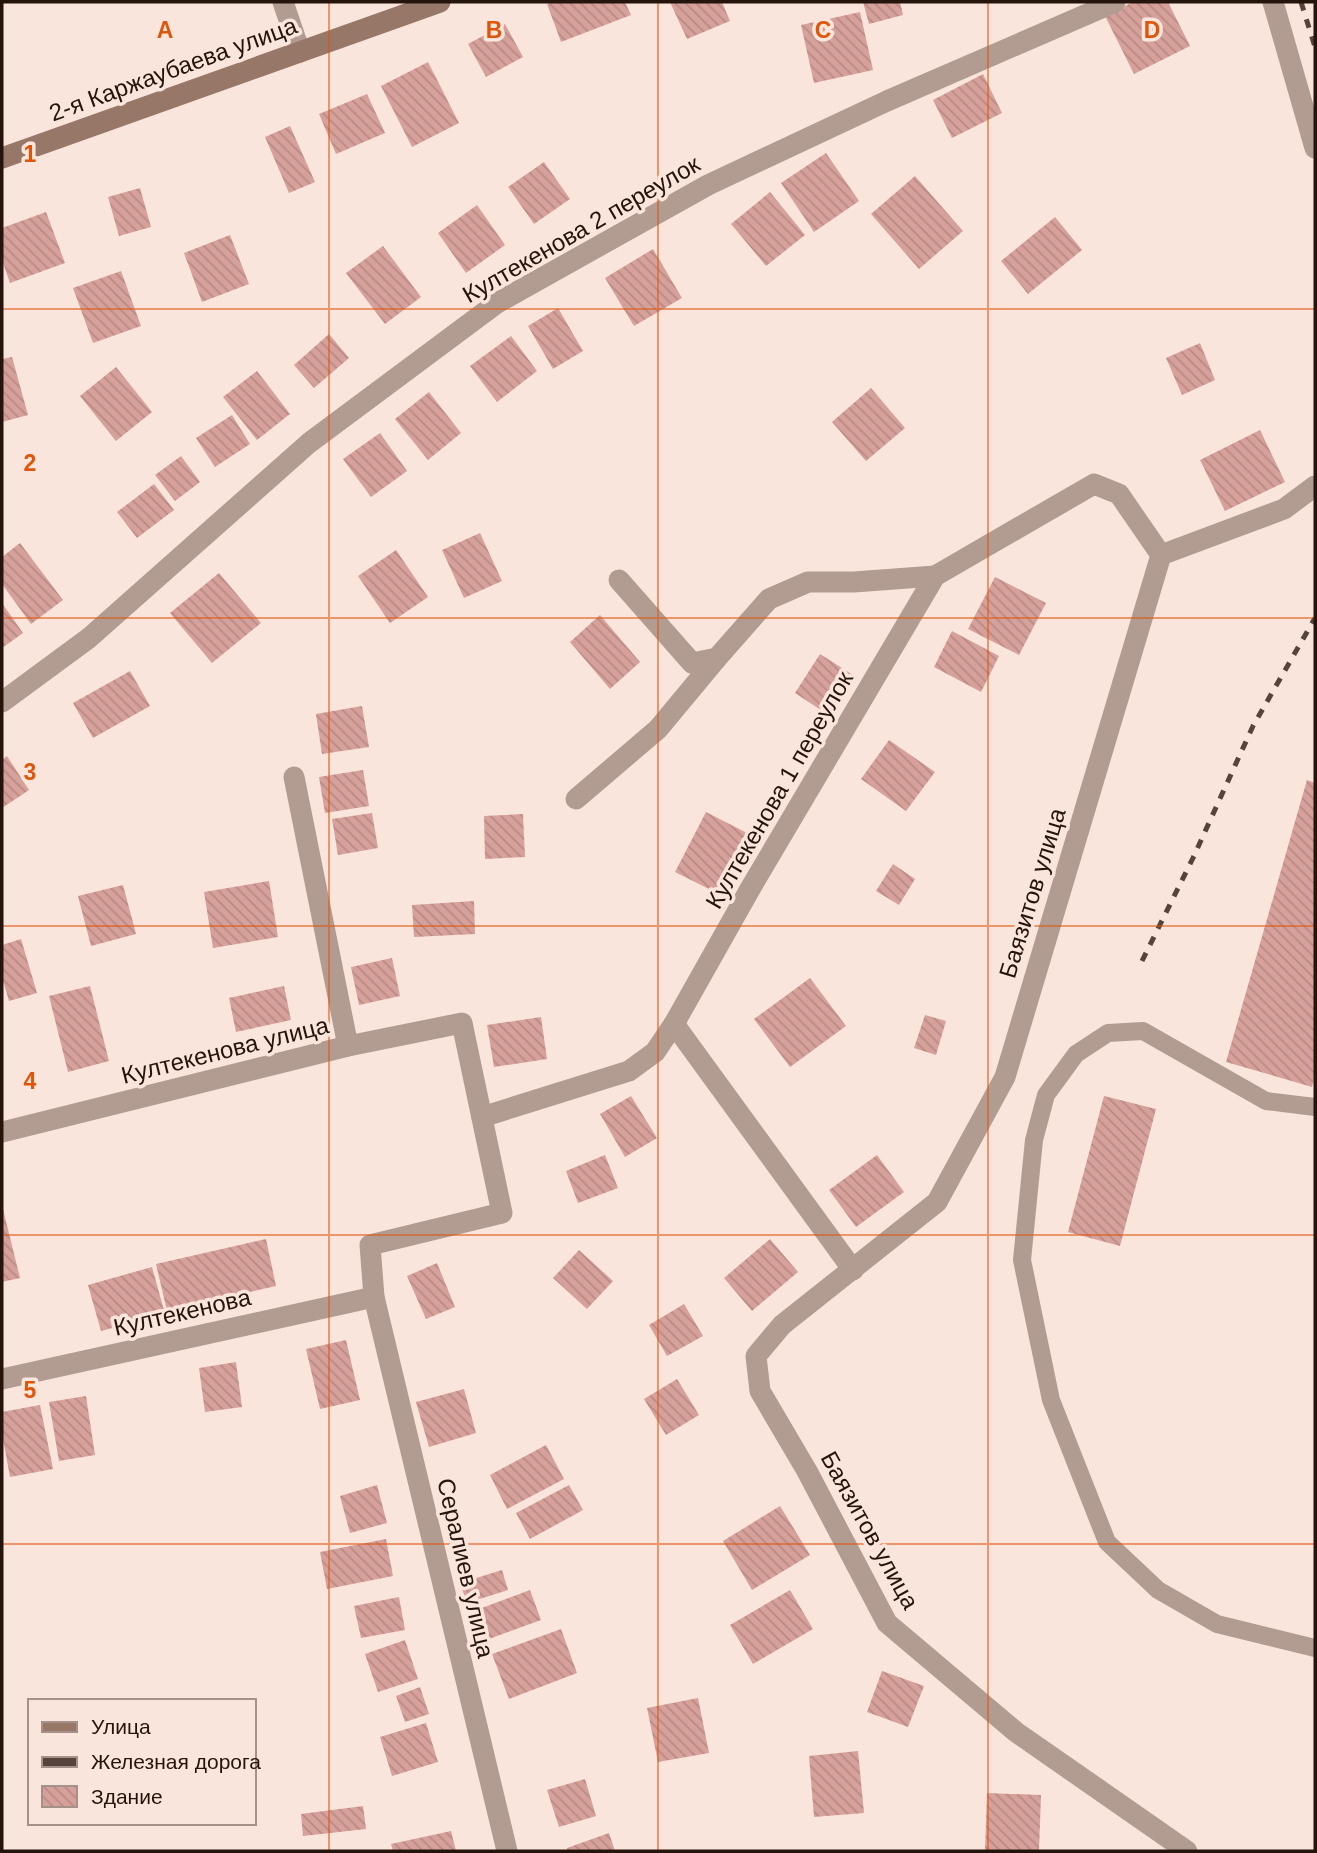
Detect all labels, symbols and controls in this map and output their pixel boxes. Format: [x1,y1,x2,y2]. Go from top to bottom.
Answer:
street label: 2-я Каржаубаева улица [46,11,301,126]
text: A [157,17,173,43]
text: B [486,17,502,43]
text: C [815,17,831,43]
text: D [1144,17,1160,43]
text: 1 [24,141,37,167]
street label: Култекенова 2 переулок [458,150,705,308]
text: 2 [24,450,36,476]
street label: Култекенова 1 переулок [700,666,858,913]
text: 3 [24,759,36,785]
street label: Баязитов улица [993,804,1071,981]
street label: Култекенова улица [119,1011,332,1089]
text: 4 [24,1068,37,1094]
street label: Култекенова [111,1283,254,1341]
text: 5 [24,1377,37,1403]
street label: Баязитов улица [816,1447,925,1614]
street label: Сералиев улица [432,1476,500,1661]
legend [28,1699,256,1825]
text: Улица [91,1715,151,1738]
text: Железная дорога [91,1750,261,1773]
text: Здание [91,1785,163,1808]

